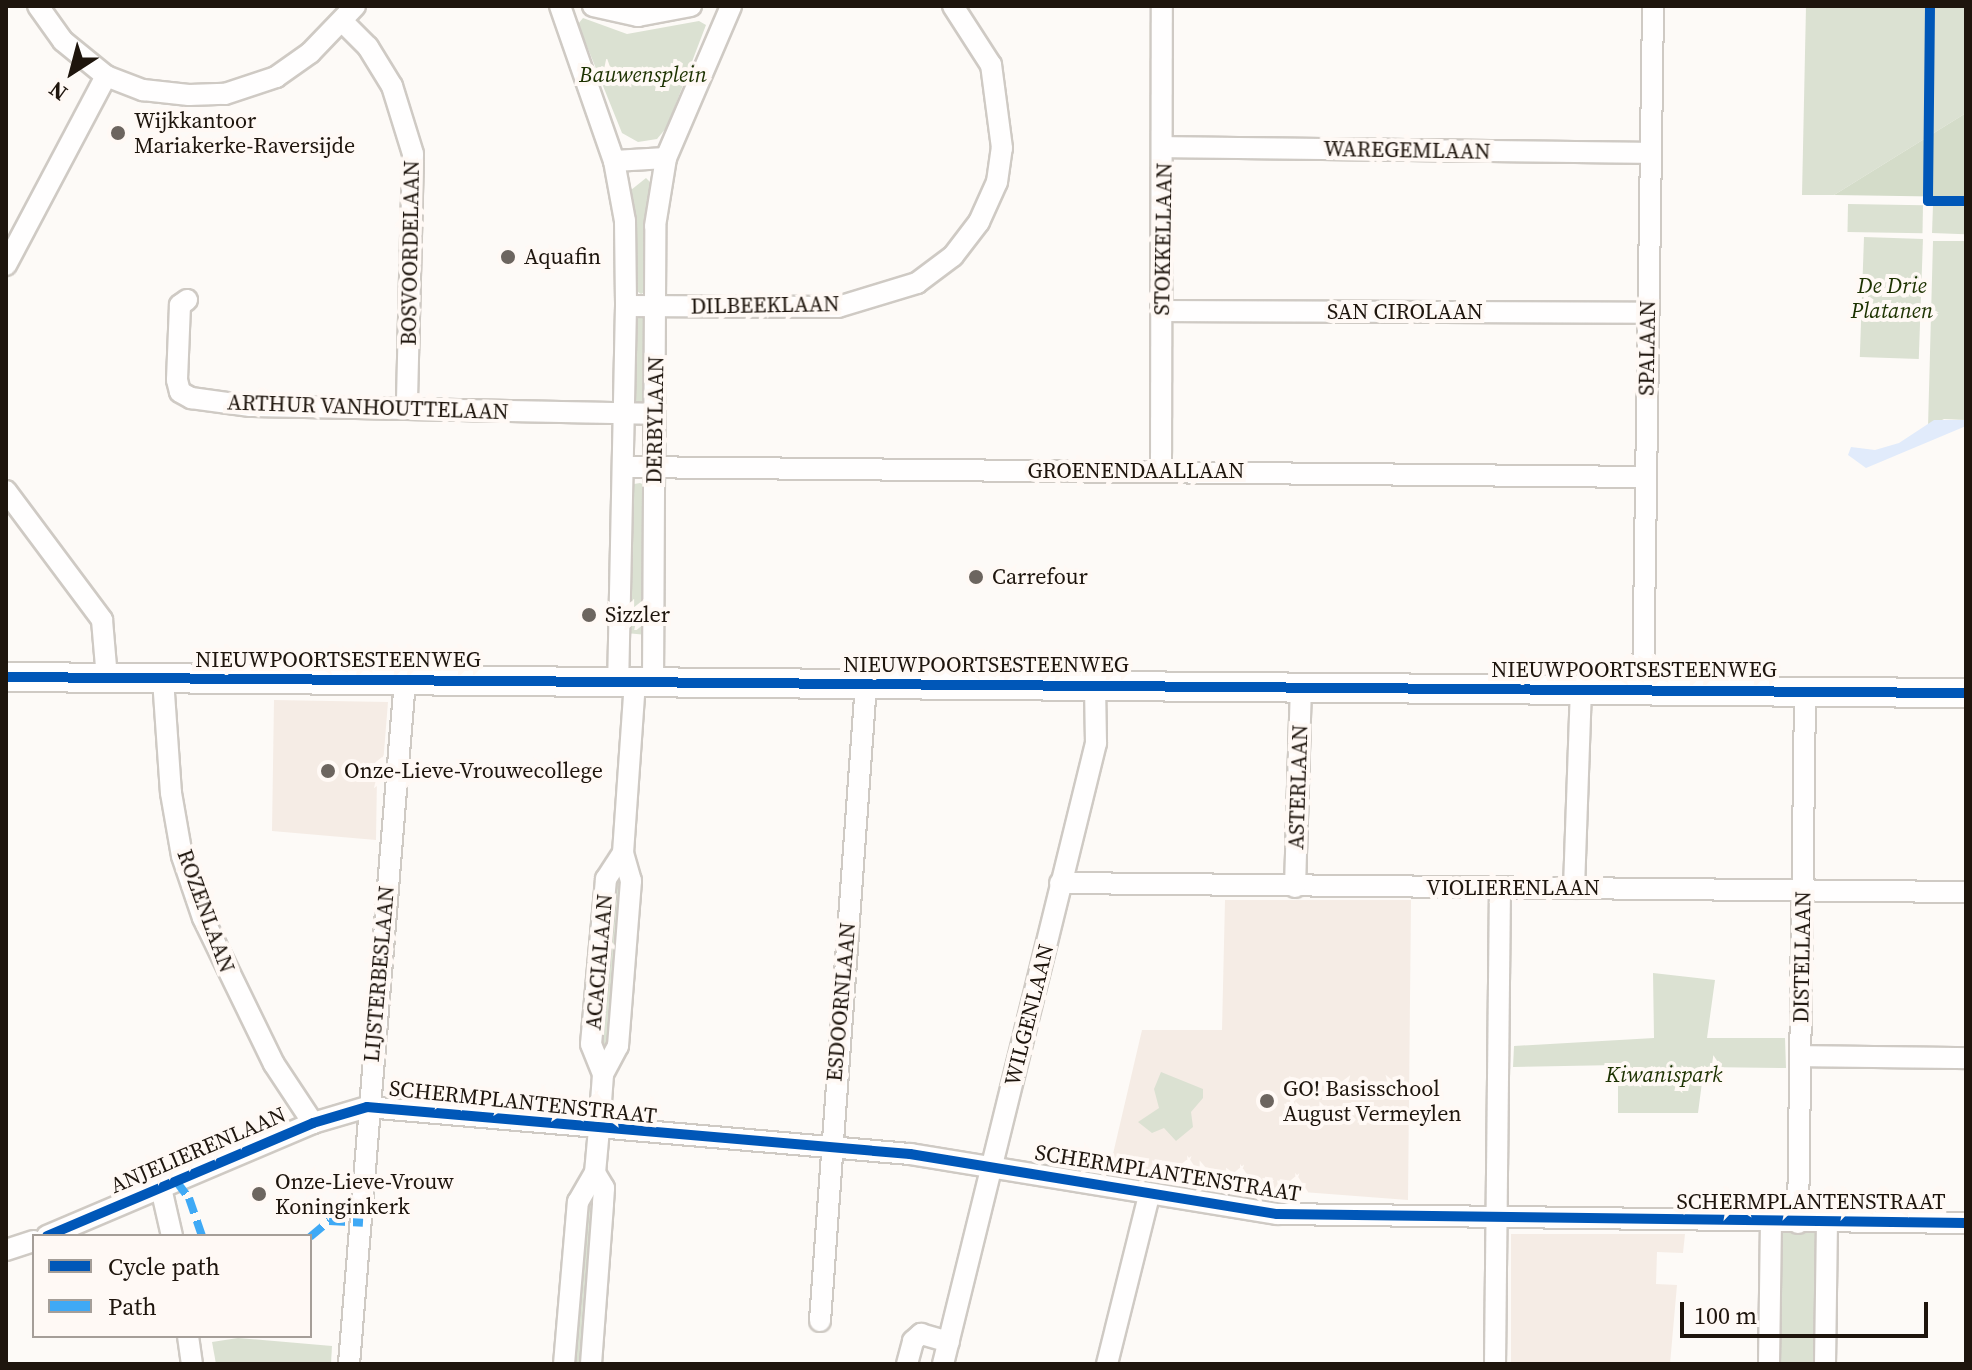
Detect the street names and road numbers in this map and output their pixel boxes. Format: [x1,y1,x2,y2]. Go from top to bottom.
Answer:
street label: WAREGEMLAAN [1323,135,1491,165]
street label: BOSVOORDELAAN [395,160,425,346]
street label: STOKKELLAAN [1148,162,1178,316]
street label: DILBEEKLAAN [690,291,840,319]
street label: SAN CIROLAAN [1327,299,1483,325]
street label: SPALAAN [1633,300,1661,396]
street label: DERBYLAAN [641,356,669,484]
street label: ARTHUR VANHOUTTELAAN [226,389,510,425]
street label: GROENENDAALLAAN [1028,458,1244,484]
street label: NIEUWPOORTSESTEENWEG [195,647,481,673]
street label: NIEUWPOORTSESTEENWEG [843,652,1129,678]
street label: NIEUWPOORTSESTEENWEG [1491,657,1777,683]
street label: ASTERLAAN [1283,724,1313,850]
street label: ROZENLAAN [171,846,241,976]
street label: VIOLIERENLAAN [1426,875,1600,901]
street label: LIJSTERBESLAAN [358,885,400,1063]
street label: DISTELLAAN [1788,891,1816,1023]
street label: ACACIALAAN [580,893,618,1031]
street label: ESDOORNLAAN [821,921,861,1083]
street label: WILGENLAAN [999,942,1059,1088]
street label: SCHERMPLANTENSTRAAT [388,1075,658,1129]
street label: ANJELIERENLAAN [106,1101,290,1199]
street label: SCHERMPLANTENSTRAAT [1033,1139,1303,1207]
street label: SCHERMPLANTENSTRAAT [1676,1189,1946,1215]

